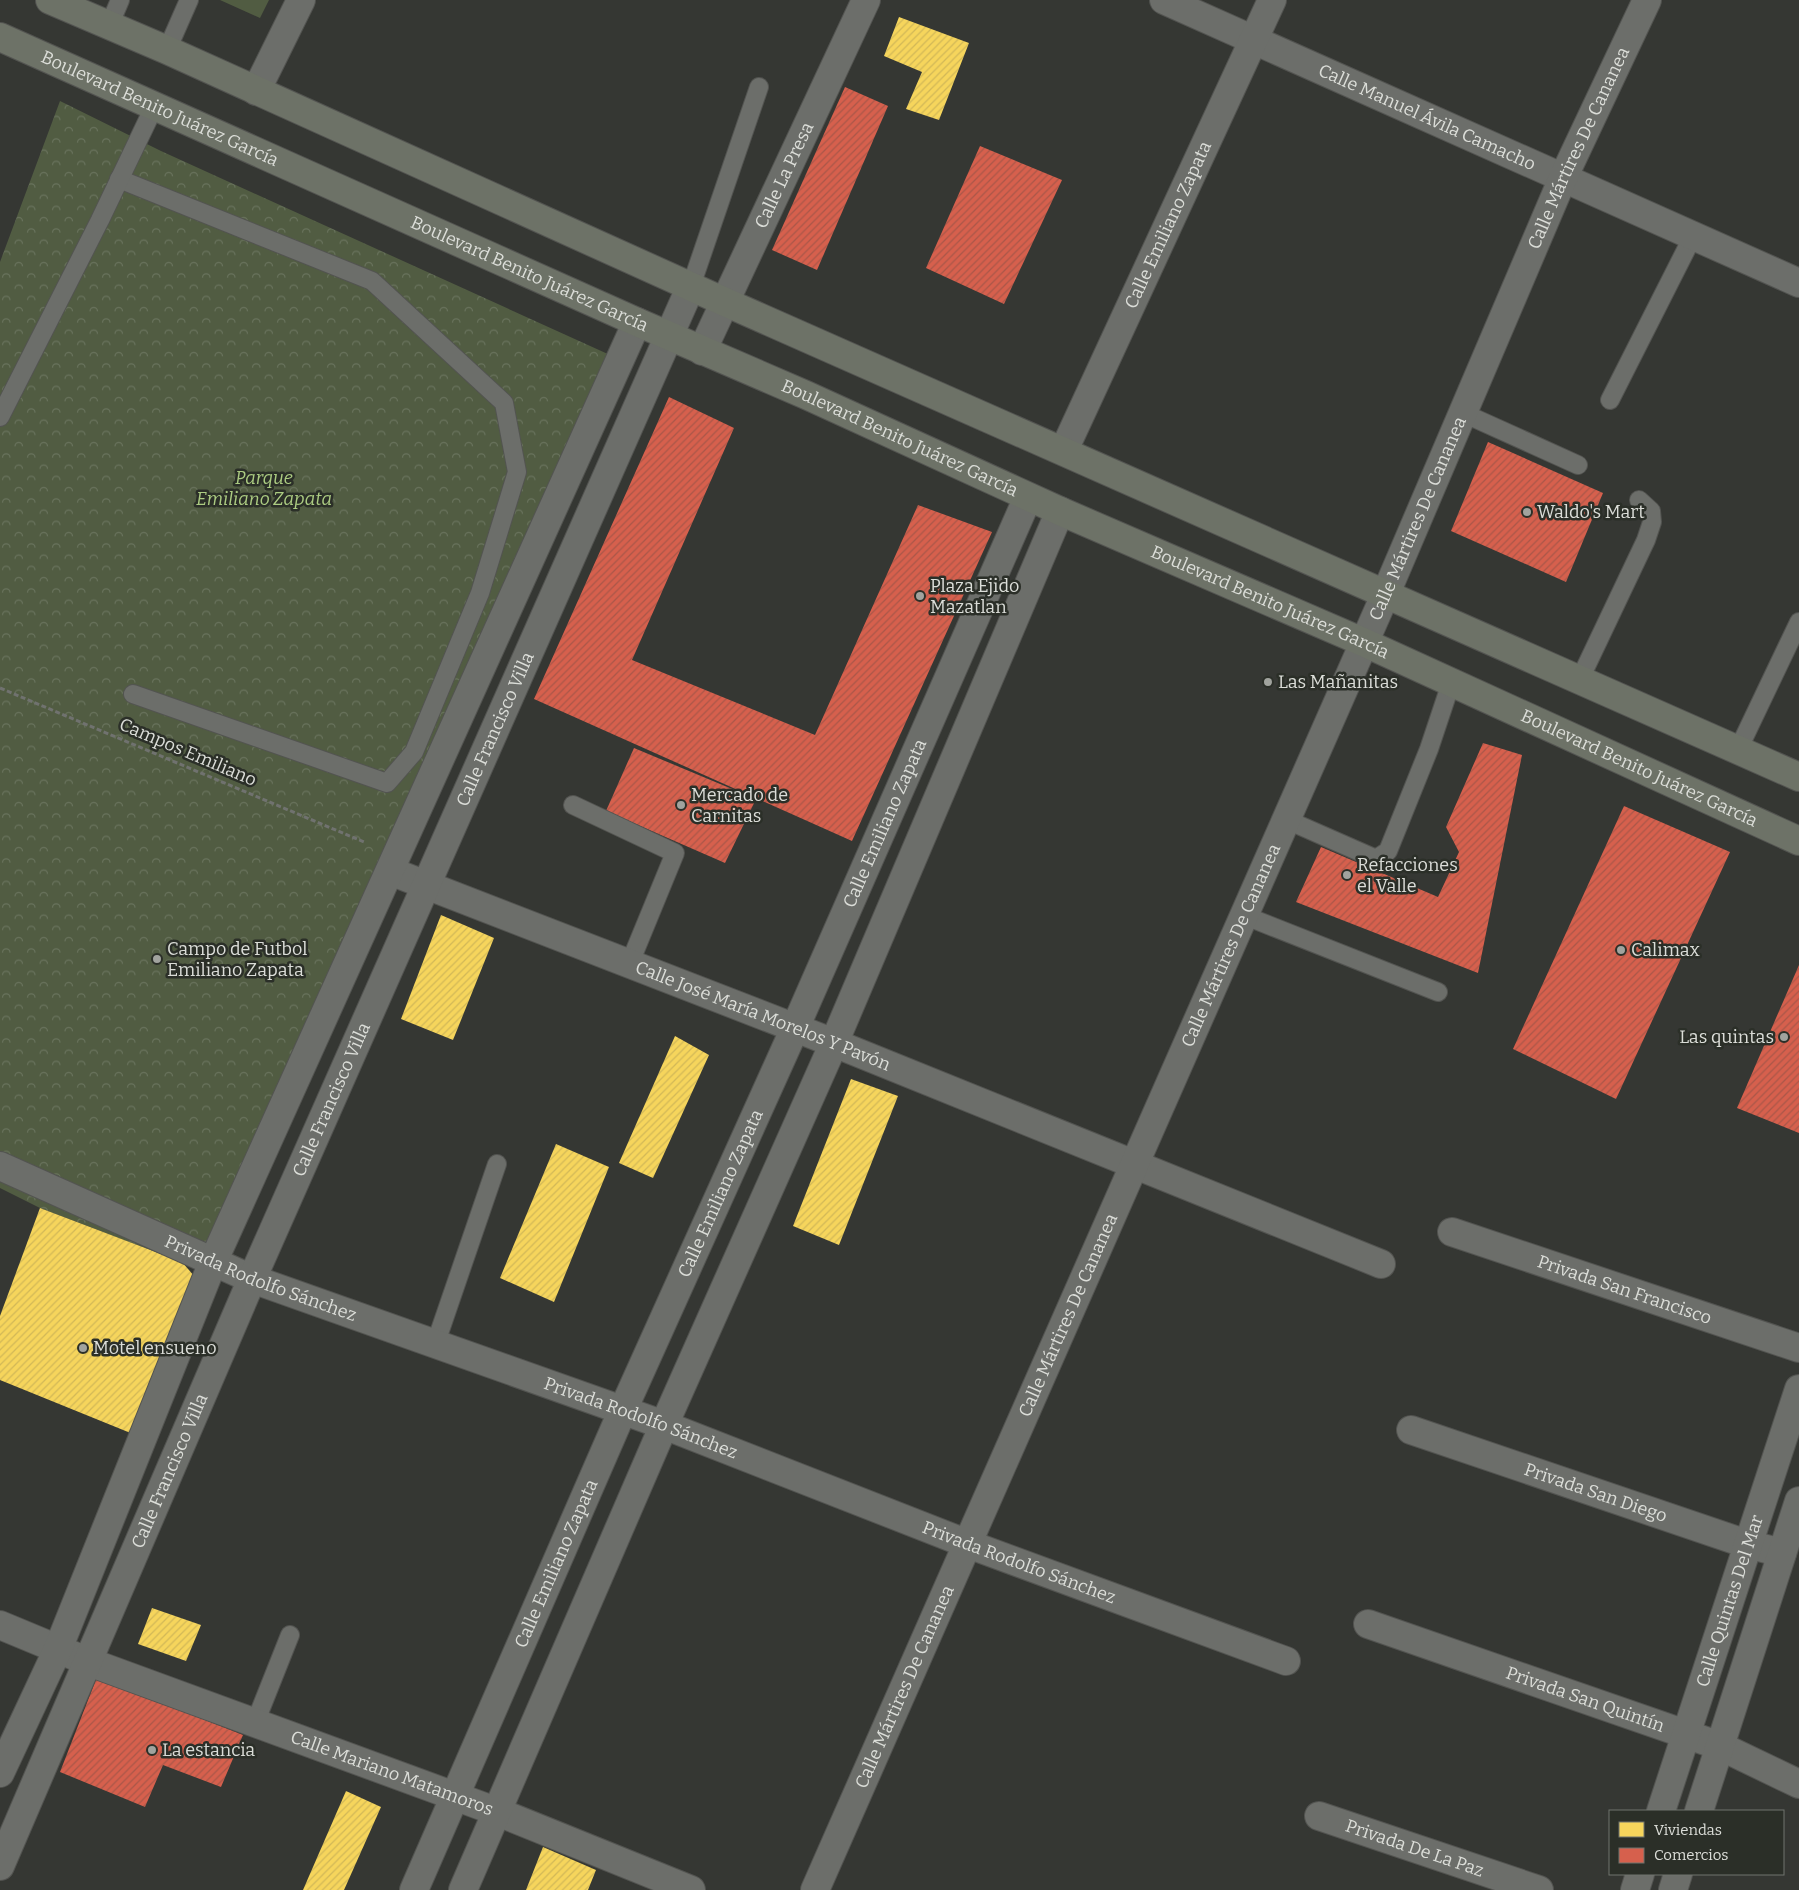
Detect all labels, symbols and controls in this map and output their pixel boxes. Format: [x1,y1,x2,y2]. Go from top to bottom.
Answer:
street label: Calle Mártires De Cananea [1523,43,1634,252]
street label: Boulevard Benito Juárez García [38,46,282,171]
street label: Calle Manuel Ávila Camacho [1315,59,1539,175]
street label: Calle La Presa [750,119,818,232]
street label: Calle Emiliano Zapata [1120,138,1216,312]
street label: Boulevard Benito Juárez García [407,211,652,337]
street label: Boulevard Benito Juárez García [778,375,1022,501]
street label: Calle Mártires De Cananea [1364,413,1471,624]
park label: Parque Emiliano Zapata [196,467,332,510]
place label: Waldo's Mart [1537,501,1645,523]
marker: Waldo's Mart [1521,506,1533,518]
street label: Boulevard Benito Juárez García [1147,541,1393,664]
place label: Plaza Ejido Mazatlan [930,575,1019,618]
marker: Plaza Ejido Mazatlan [914,590,926,602]
street label: Calle Francisco Villa [451,648,539,810]
place label: Las Mañanitas [1278,671,1398,693]
marker: Las Mañanitas [1262,676,1274,688]
street label: Boulevard Benito Juárez García [1518,705,1761,832]
street label: Campos Emiliano [116,713,260,791]
street label: Calle Emiliano Zapata [838,736,931,911]
place label: Mercado de Carnitas [691,784,788,827]
marker: Mercado de Carnitas [675,799,687,811]
street label: Calle Mártires De Cananea [1176,840,1285,1051]
place label: Refacciones el Valle [1357,854,1458,897]
marker: Refacciones el Valle [1341,869,1353,881]
place label: Campo de Futbol Emiliano Zapata [167,938,307,981]
place label: Calimax [1631,939,1700,961]
marker: Calimax [1615,944,1627,956]
marker: Campo de Futbol Emiliano Zapata [151,953,163,965]
street label: Calle José María Morelos Y Pavón [632,956,894,1076]
street label: Calle Francisco Villa [288,1019,375,1180]
place label: Las quintas [1679,1026,1774,1048]
marker: Las quintas [1778,1031,1790,1043]
street label: Calle Emiliano Zapata [673,1106,768,1281]
street label: Calle Mártires De Cananea [1014,1210,1122,1420]
street label: Privada Rodolfo Sánchez [161,1230,360,1326]
street label: Privada San Francisco [1535,1250,1715,1329]
place label: Motel ensueno [93,1337,217,1359]
marker: Motel ensueno [77,1342,89,1354]
street label: Privada Rodolfo Sánchez [541,1372,741,1464]
street label: Calle Francisco Villa [127,1390,213,1552]
street label: Privada San Diego [1521,1458,1670,1527]
street label: Calle Emiliano Zapata [510,1476,602,1651]
street label: Calle Quintas Del Mar [1691,1512,1768,1690]
street label: Privada Rodolfo Sánchez [919,1516,1119,1608]
street label: Calle Mártires De Cananea [850,1582,959,1792]
street label: Privada San Quintín [1503,1662,1668,1737]
street label: Calle Mariano Matamoros [287,1726,496,1820]
place label: La estancia [162,1739,255,1761]
marker: La estancia [146,1744,158,1756]
legend [1609,1810,1784,1875]
street label: Privada De La Paz [1343,1815,1487,1882]
text: Viviendas [1654,1821,1722,1839]
text: Comercios [1654,1846,1728,1864]

